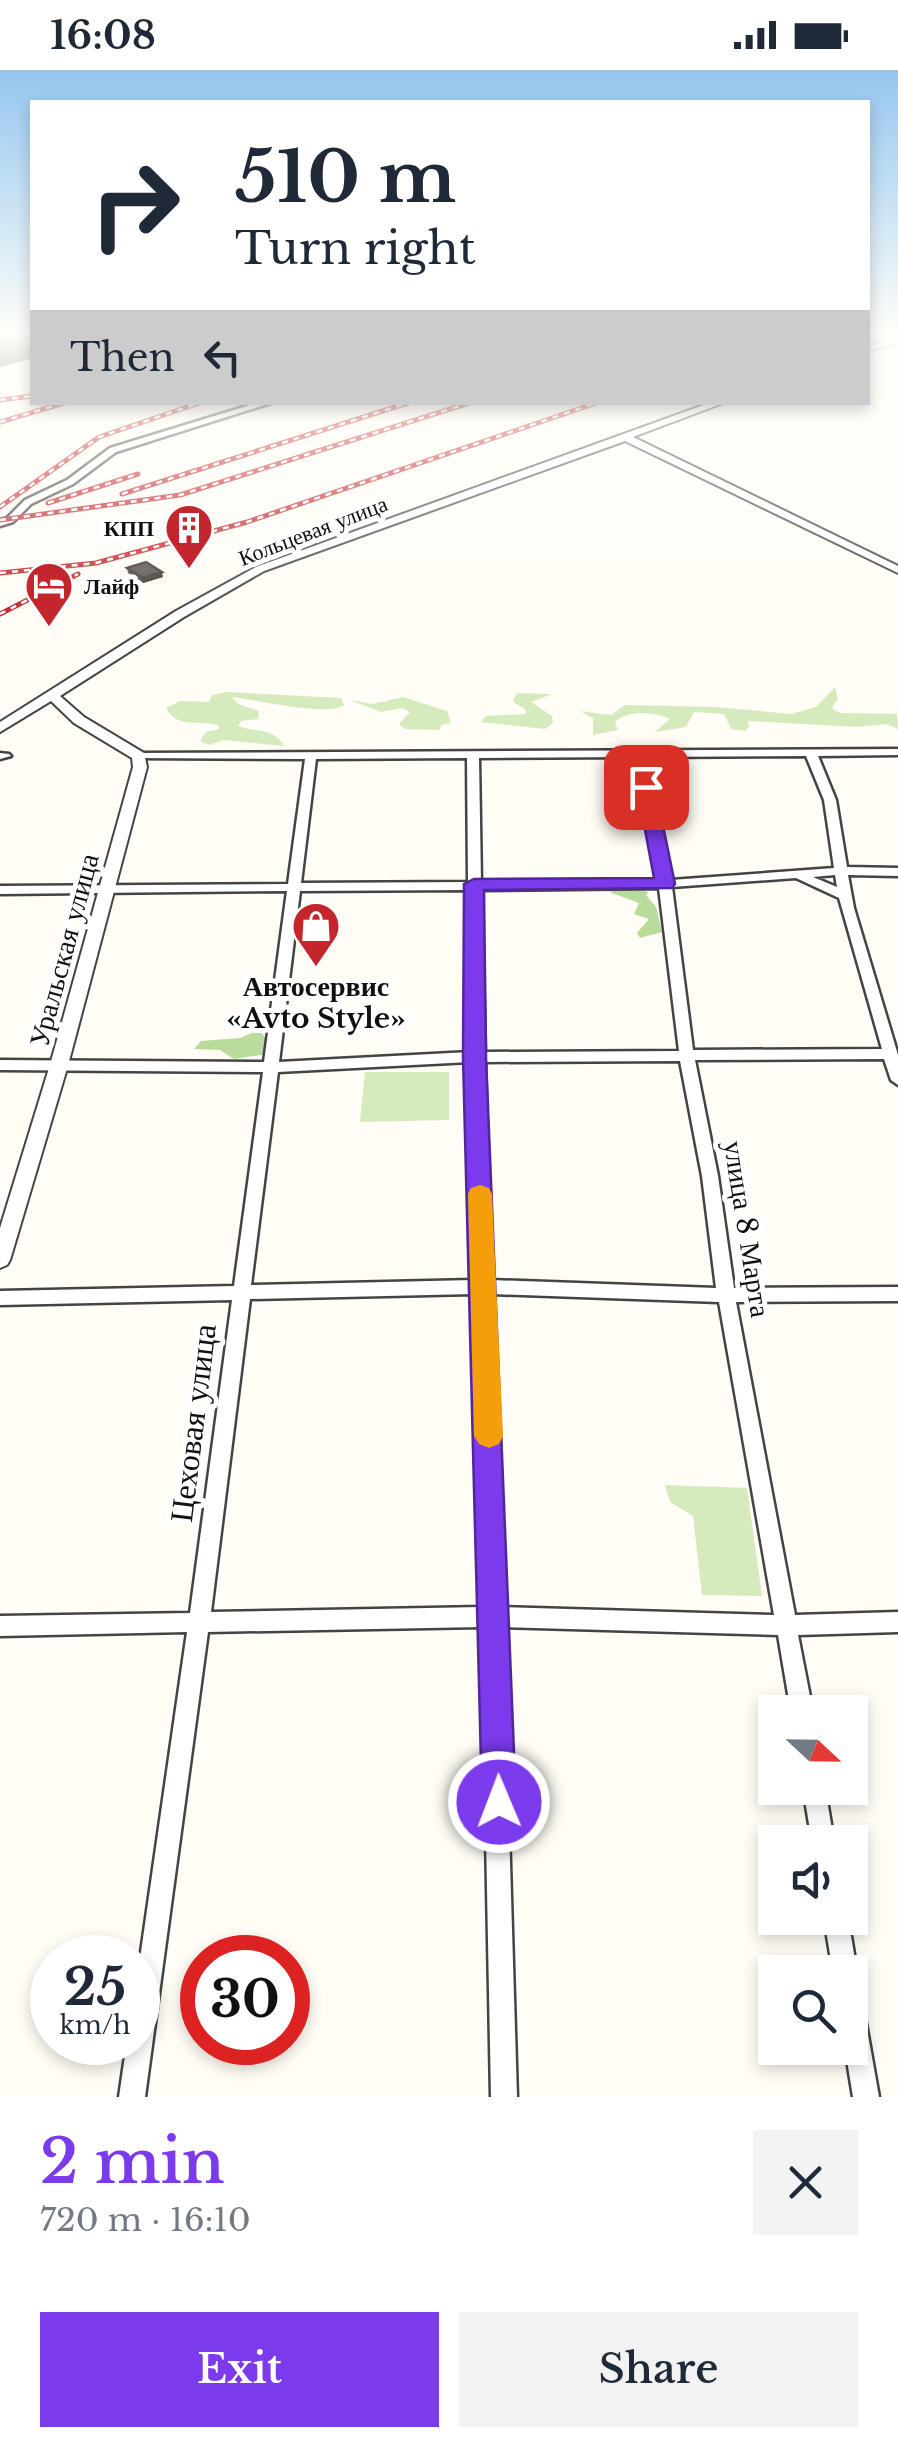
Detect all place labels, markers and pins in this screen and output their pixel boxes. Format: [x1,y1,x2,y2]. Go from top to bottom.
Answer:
building icon: КПП [163,502,215,570]
place label: КПП [104,515,154,542]
hotel icon: Лайф [23,560,75,628]
place label: Лайф [84,573,139,600]
pin [604,745,689,830]
shop icon: Автосервис «Avto Style» [290,900,342,968]
place label: Автосервис «Avto Style» [226,969,406,1036]

